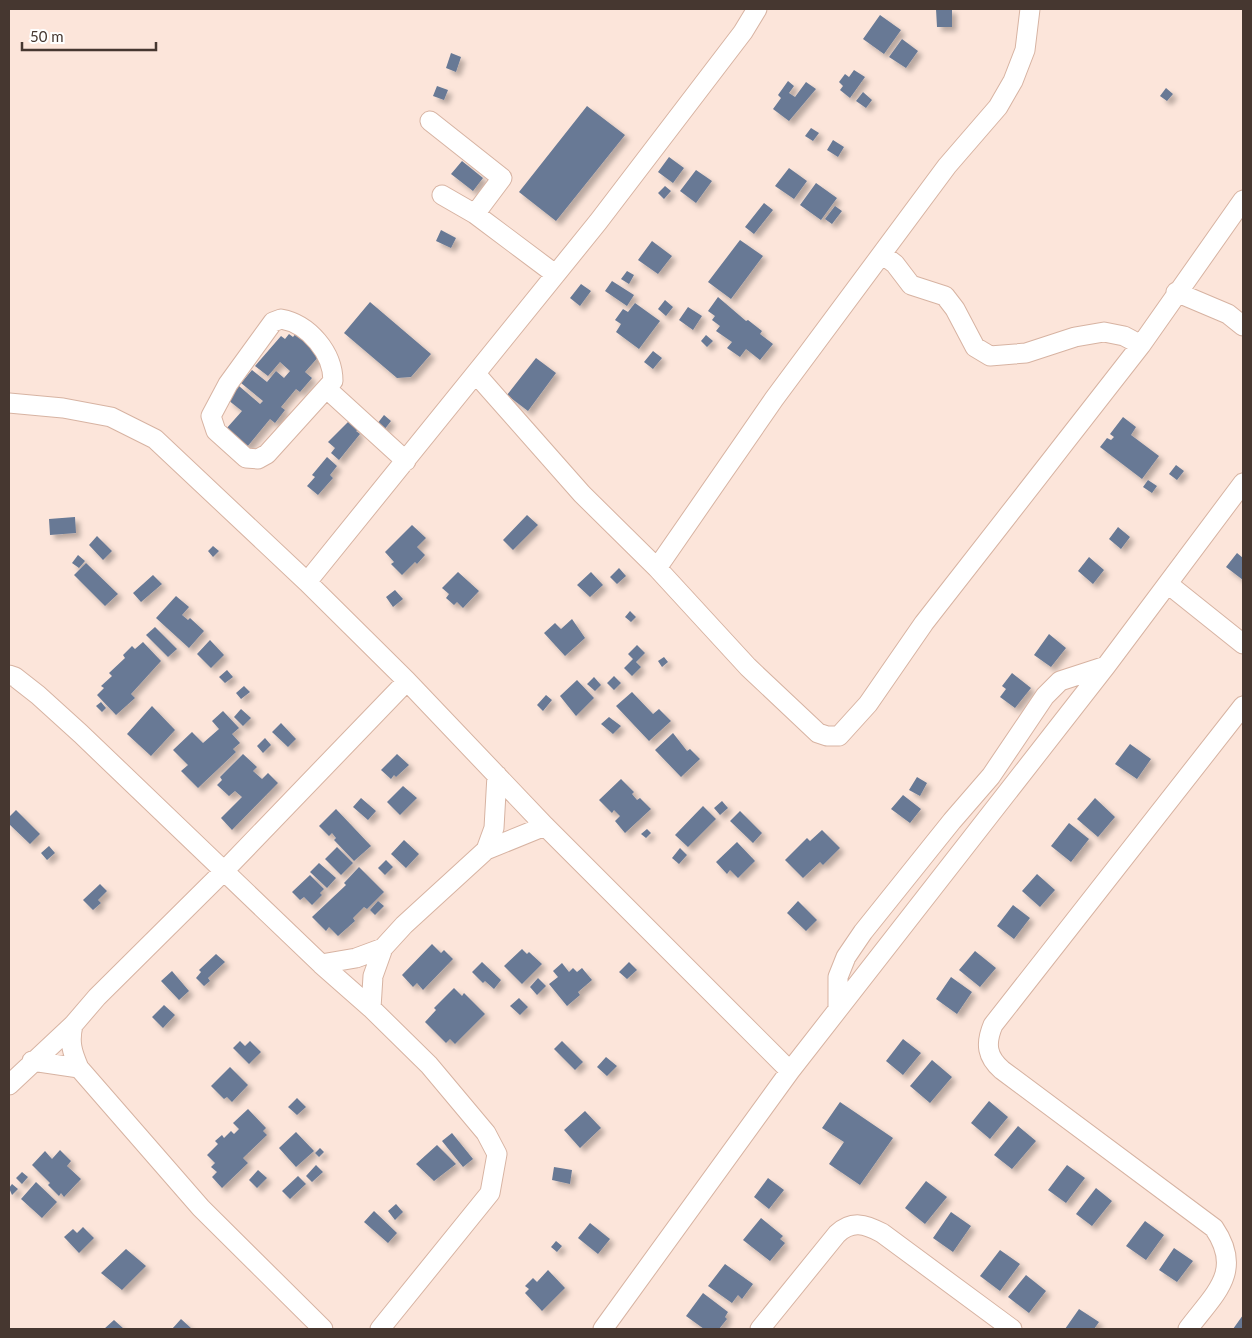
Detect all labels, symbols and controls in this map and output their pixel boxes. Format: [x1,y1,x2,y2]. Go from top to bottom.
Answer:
scale bar [22,20,156,52]
text: 50 m [30,27,64,45]

